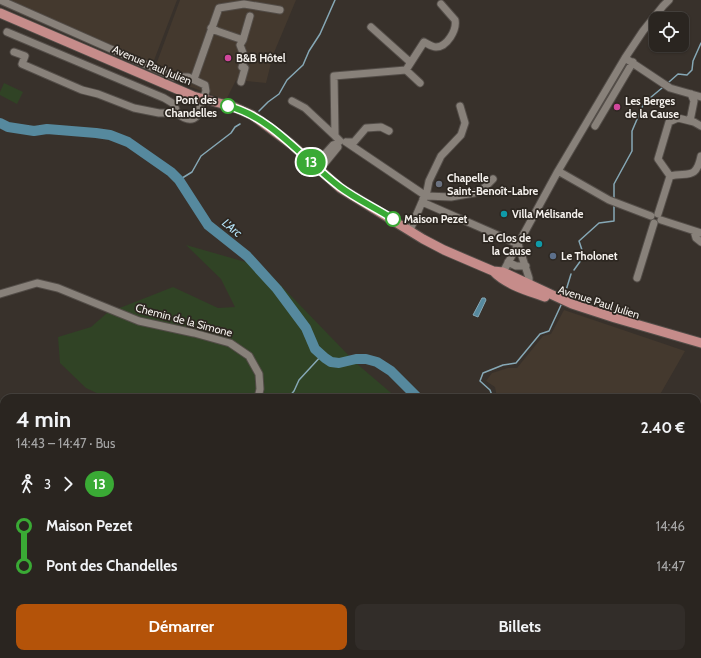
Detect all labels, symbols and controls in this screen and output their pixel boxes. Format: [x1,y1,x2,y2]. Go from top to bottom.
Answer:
map controls [649,12,689,52]
button: locate [649,12,689,52]
street label: Avenue Paul Julien [110,42,194,88]
place label: B&B Hôtel [236,51,286,65]
marker: B&B Hôtel [223,53,233,63]
place label: Pont des Chandelles [165,93,217,120]
place label: Les Berges de la Cause [625,94,679,121]
marker: Pont des Chandelles [220,98,236,114]
marker: Les Berges de la Cause [612,102,622,112]
line badge: 13 [293,149,329,175]
text: 13 [305,153,317,171]
place label: Chapelle Saint-Benoît-Labre [447,171,539,198]
marker: Chapelle Saint-Benoît-Labre [434,179,444,189]
place label: Villa Mélisande [512,207,584,221]
marker: Villa Mélisande [499,209,509,219]
marker: Maison Pezet [385,211,401,227]
place label: Maison Pezet [404,212,468,226]
water label: L'Arc [219,215,246,241]
place label: Le Clos de la Cause [483,231,531,258]
marker: Le Clos de la Cause [534,239,544,249]
place label: Le Tholonet [561,249,618,263]
marker: Le Tholonet [548,251,558,261]
street label: Avenue Paul Julien [557,282,641,322]
street label: Chemin de la Simone [134,300,234,340]
text: 4 min [16,406,71,433]
text: 2.40 € [641,419,685,437]
text: 14:43 – 14:47 · Bus [16,435,115,451]
icon: walk [16,473,38,495]
icon: forward [57,473,79,495]
text: 13 [93,475,106,493]
text: 3 [44,476,51,492]
text: Maison Pezet [46,517,132,535]
text: 14:46 [656,518,685,534]
text: Pont des Chandelles [46,557,177,575]
text: 14:47 [656,558,685,574]
button: Démarrer [16,604,347,650]
button: Billets [355,604,685,650]

